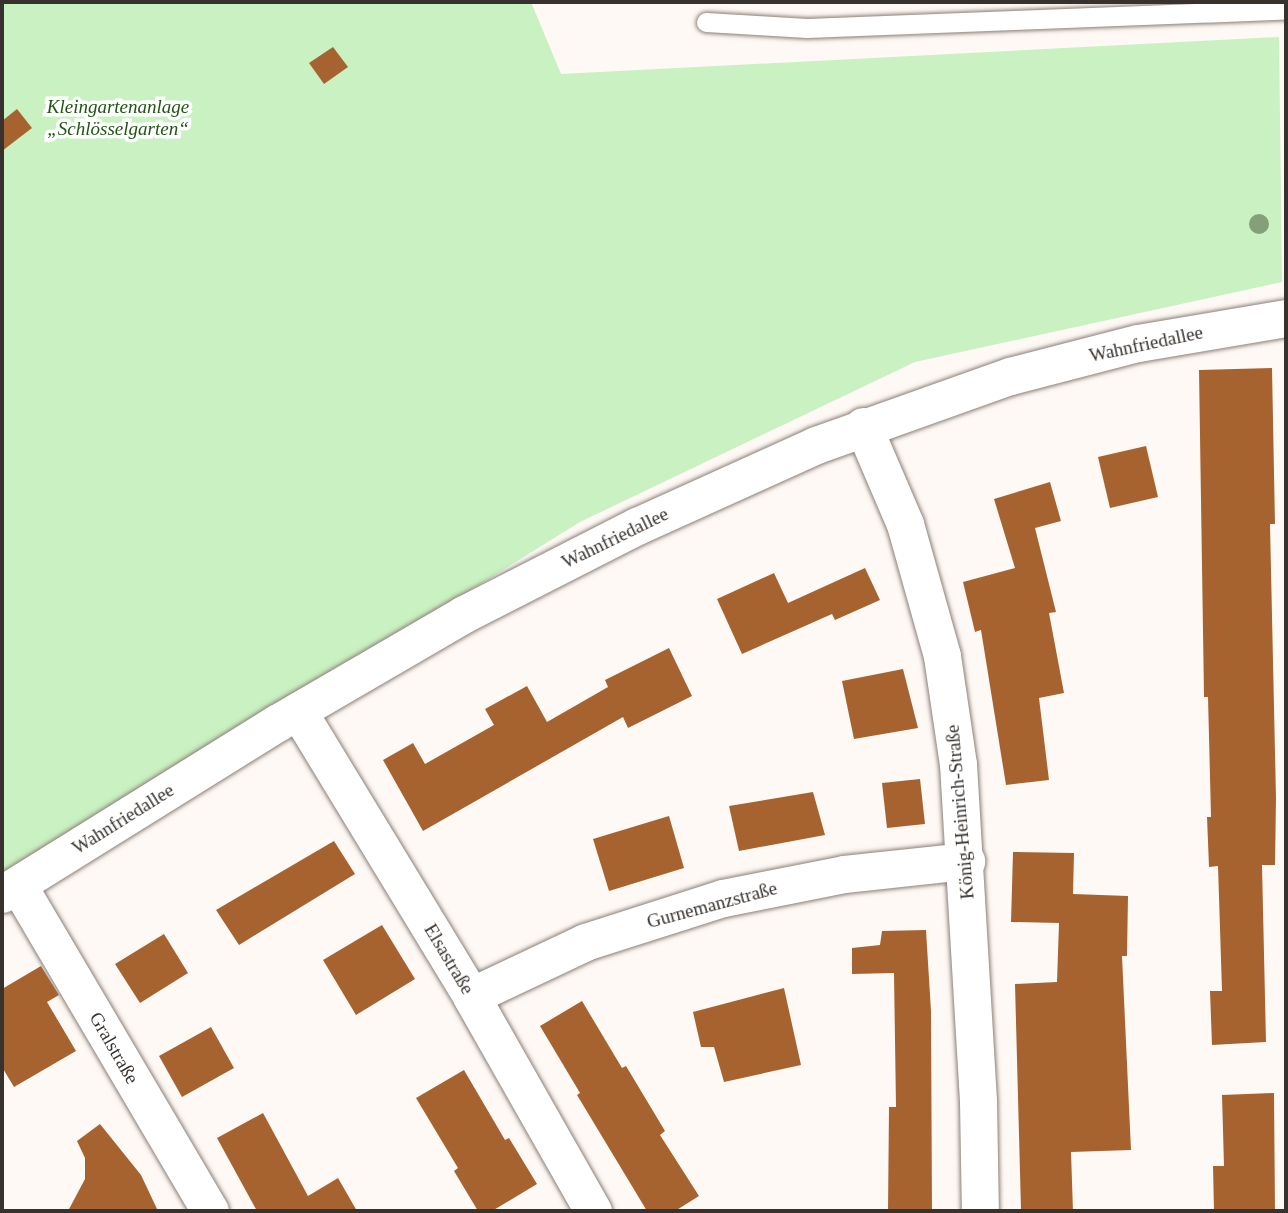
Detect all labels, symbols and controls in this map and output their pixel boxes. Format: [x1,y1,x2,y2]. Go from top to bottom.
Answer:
park label: Kleingartenanlage „Schlösselgarten“ [47,96,189,140]
street label: Wahnfriedallee [1087,321,1205,367]
street label: Wahnfriedallee [558,502,672,574]
street label: König-Heinrich-Straße [941,724,979,900]
street label: Wahnfriedallee [68,779,178,859]
street label: Gurnemanzstraße [644,877,780,933]
street label: Elsastraße [419,920,479,998]
street label: Gralstraße [84,1008,144,1088]

